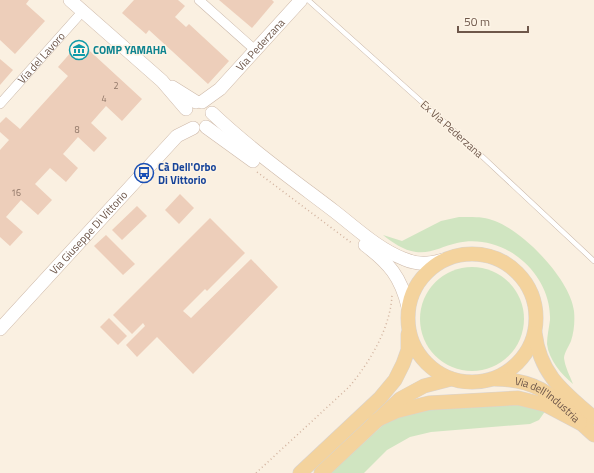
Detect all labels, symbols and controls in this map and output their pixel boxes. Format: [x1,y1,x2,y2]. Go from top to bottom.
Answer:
scale bar [458,8,528,34]
text: 50 m [464,12,490,31]
street label: Via Pederzana [232,15,289,75]
street label: Via del Lavoro [14,28,69,87]
museum icon: COMP YAMAHA [68,39,90,61]
place label: COMP YAMAHA [93,42,167,58]
house number: 2 [113,79,119,92]
house number: 4 [101,92,107,105]
street label: Ex Via Pederzana [417,96,487,162]
house number: 8 [74,123,80,136]
place label: Cà Dell'Orbo Di Vittorio [158,159,216,188]
bus stop icon: Cà Dell'Orbo Di Vittorio [133,162,155,184]
house number: 16 [11,186,21,199]
street label: Via Giuseppe Di Vittorio [46,187,131,278]
street label: Via dell'Industria [513,373,584,426]

